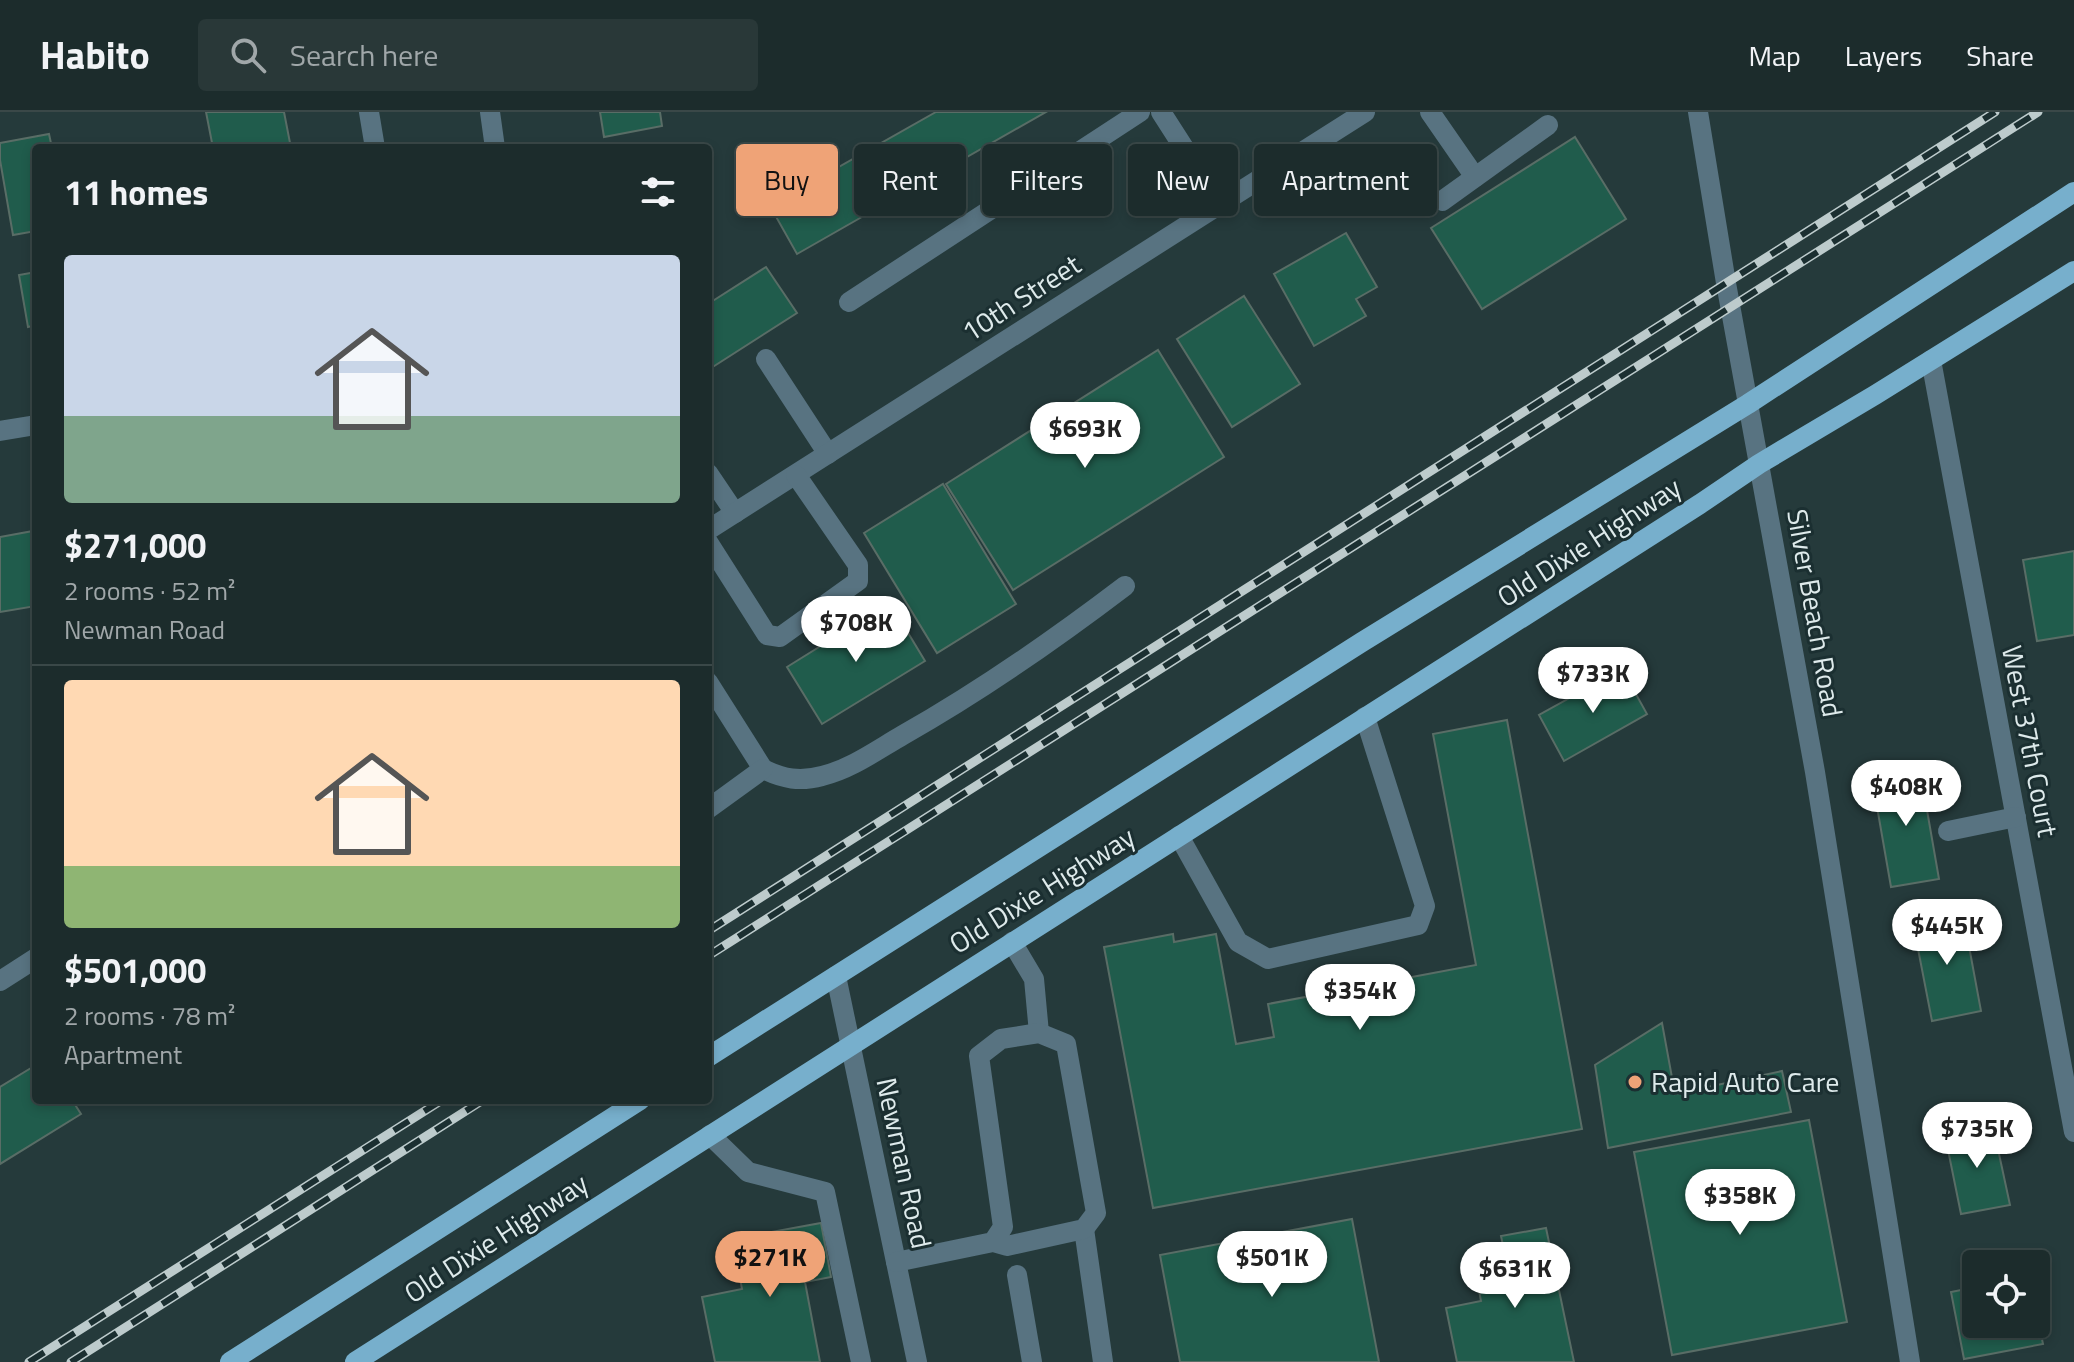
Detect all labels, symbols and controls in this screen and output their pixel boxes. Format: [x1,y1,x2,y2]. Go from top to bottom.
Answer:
search box [198,19,758,91]
text: Habito [40,26,150,84]
text: Search here [290,32,438,78]
icon: search [226,33,270,77]
text: Map [1748,34,1801,77]
text: Layers [1845,34,1922,77]
text: Share [1966,34,2034,77]
chip: Buy [736,144,838,216]
chip: Rent [854,144,966,216]
chip: Filters [982,144,1112,216]
chip: New [1128,144,1238,216]
chip: Apartment [1254,144,1437,216]
text: 11 homes [64,166,208,218]
icon: filters [636,170,680,214]
street label: 10th Street [953,243,1089,352]
icon: home [300,307,444,451]
pin: $693K [1029,402,1141,470]
text: $693K [1048,408,1122,447]
street label: Old Dixie Highway [1488,466,1689,617]
street label: Silver Beach Road [1776,506,1855,720]
text: $271,000 [64,519,206,571]
text: 2 rooms · 52 m² [64,571,235,610]
pin: $708K [800,596,912,664]
text: $708K [819,602,893,641]
text: Newman Road [64,610,225,649]
street label: West 37th Court [1991,642,2070,840]
pin: $733K [1537,647,1649,715]
text: $733K [1556,653,1630,692]
icon: home [300,732,444,876]
pin: $408K [1850,760,1962,828]
text: $408K [1869,766,1943,805]
street label: Old Dixie Highway [940,815,1143,964]
pin: $445K [1891,899,2003,967]
text: $445K [1910,905,1984,944]
text: $501,000 [64,944,206,996]
pin: $354K [1304,964,1416,1032]
text: $354K [1323,970,1397,1009]
text: 2 rooms · 78 m² [64,996,235,1035]
text: Apartment [64,1035,182,1074]
place label: Rapid Auto Care [1651,1060,1839,1103]
marker: Rapid Auto Care [1626,1073,1644,1091]
street label: Newman Road [865,1074,944,1252]
pin: $735K [1921,1102,2033,1170]
text: $735K [1940,1108,2014,1147]
street label: Old Dixie Highway [395,1162,596,1313]
pin: $358K [1684,1169,1796,1237]
text: $358K [1703,1175,1777,1214]
pin: $271K [714,1231,826,1299]
pin: $501K [1216,1231,1328,1299]
text: $271K [733,1237,807,1276]
text: $501K [1235,1237,1309,1276]
pin: $631K [1459,1242,1571,1310]
text: $631K [1478,1248,1552,1287]
map controls [1962,1250,2050,1338]
button: locate [1962,1250,2050,1338]

